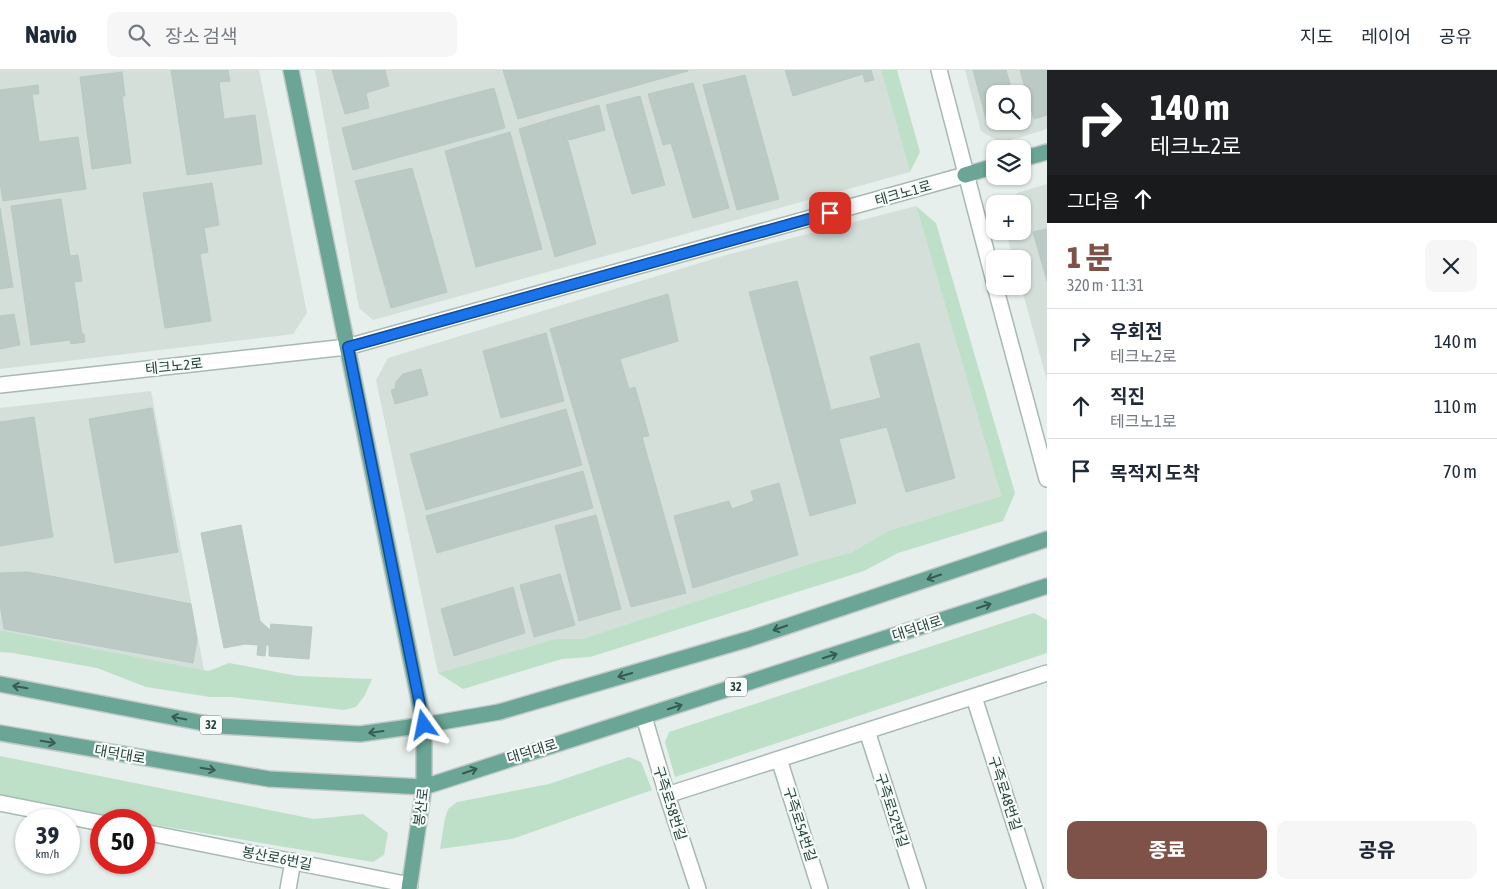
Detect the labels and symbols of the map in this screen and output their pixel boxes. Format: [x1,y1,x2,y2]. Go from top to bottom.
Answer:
street label: 테크노1로 [873,177,933,209]
pin [809,192,851,234]
street label: 테크노2로 [144,355,204,377]
one-way arrow [927,573,943,582]
one-way arrow [976,601,992,610]
street label: 대덕대로 [890,612,944,644]
one-way arrow [773,624,789,634]
one-way arrow [821,651,837,661]
one-way arrow [617,671,633,681]
road number: 32 [725,678,747,696]
one-way arrow [12,682,28,692]
position arrow [397,698,449,750]
one-way arrow [667,701,683,711]
one-way arrow [172,713,188,723]
road number: 32 [200,716,222,734]
one-way arrow [368,727,384,737]
street label: 대덕대로 [505,736,559,766]
one-way arrow [40,737,56,747]
street label: 대덕대로 [93,742,147,766]
street label: 구즉로48번길 [985,754,1025,832]
one-way arrow [200,764,216,774]
street label: 구즉로58번길 [650,764,690,842]
one-way arrow [462,766,477,775]
street label: 구즉로52번길 [872,771,912,849]
street label: 구즉로54번길 [780,785,820,863]
street label: 봉산로 [411,787,431,827]
speed limit sign: 50 [90,809,155,874]
street label: 봉산로6번길 [241,843,313,873]

